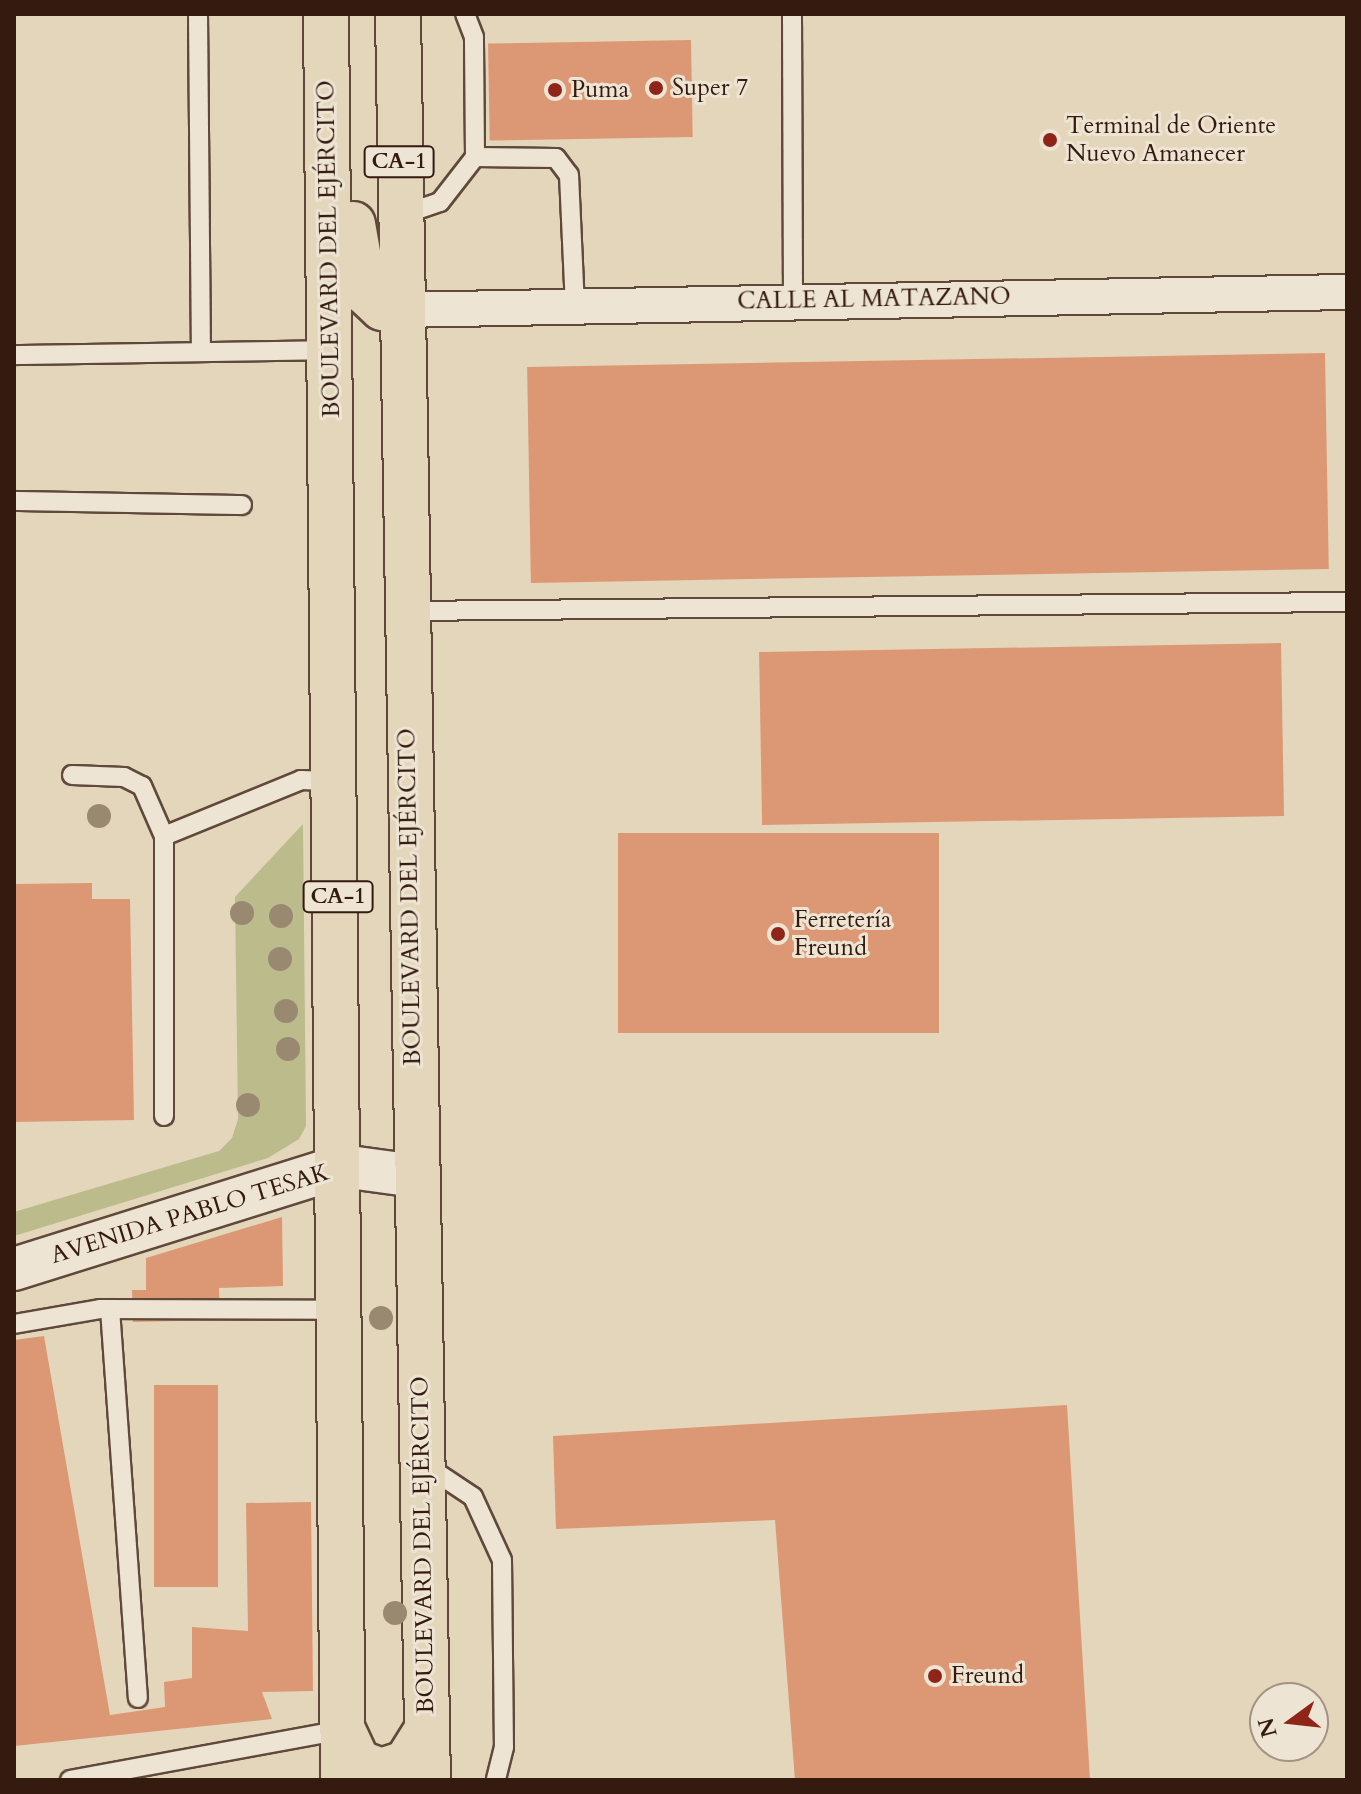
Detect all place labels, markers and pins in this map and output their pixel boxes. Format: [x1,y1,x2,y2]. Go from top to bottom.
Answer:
place label: Super 7 [672,74,748,102]
place label: Puma [571,76,629,104]
marker: Super 7 [647,79,665,97]
marker: Puma [546,81,564,99]
place label: Terminal de Oriente Nuevo Amanecer [1066,112,1276,168]
marker: Terminal de Oriente Nuevo Amanecer [1041,131,1059,149]
place label: Ferretería Freund [794,906,891,962]
marker: Ferretería Freund [769,925,787,943]
place label: Freund [951,1662,1024,1690]
marker: Freund [926,1667,944,1685]

